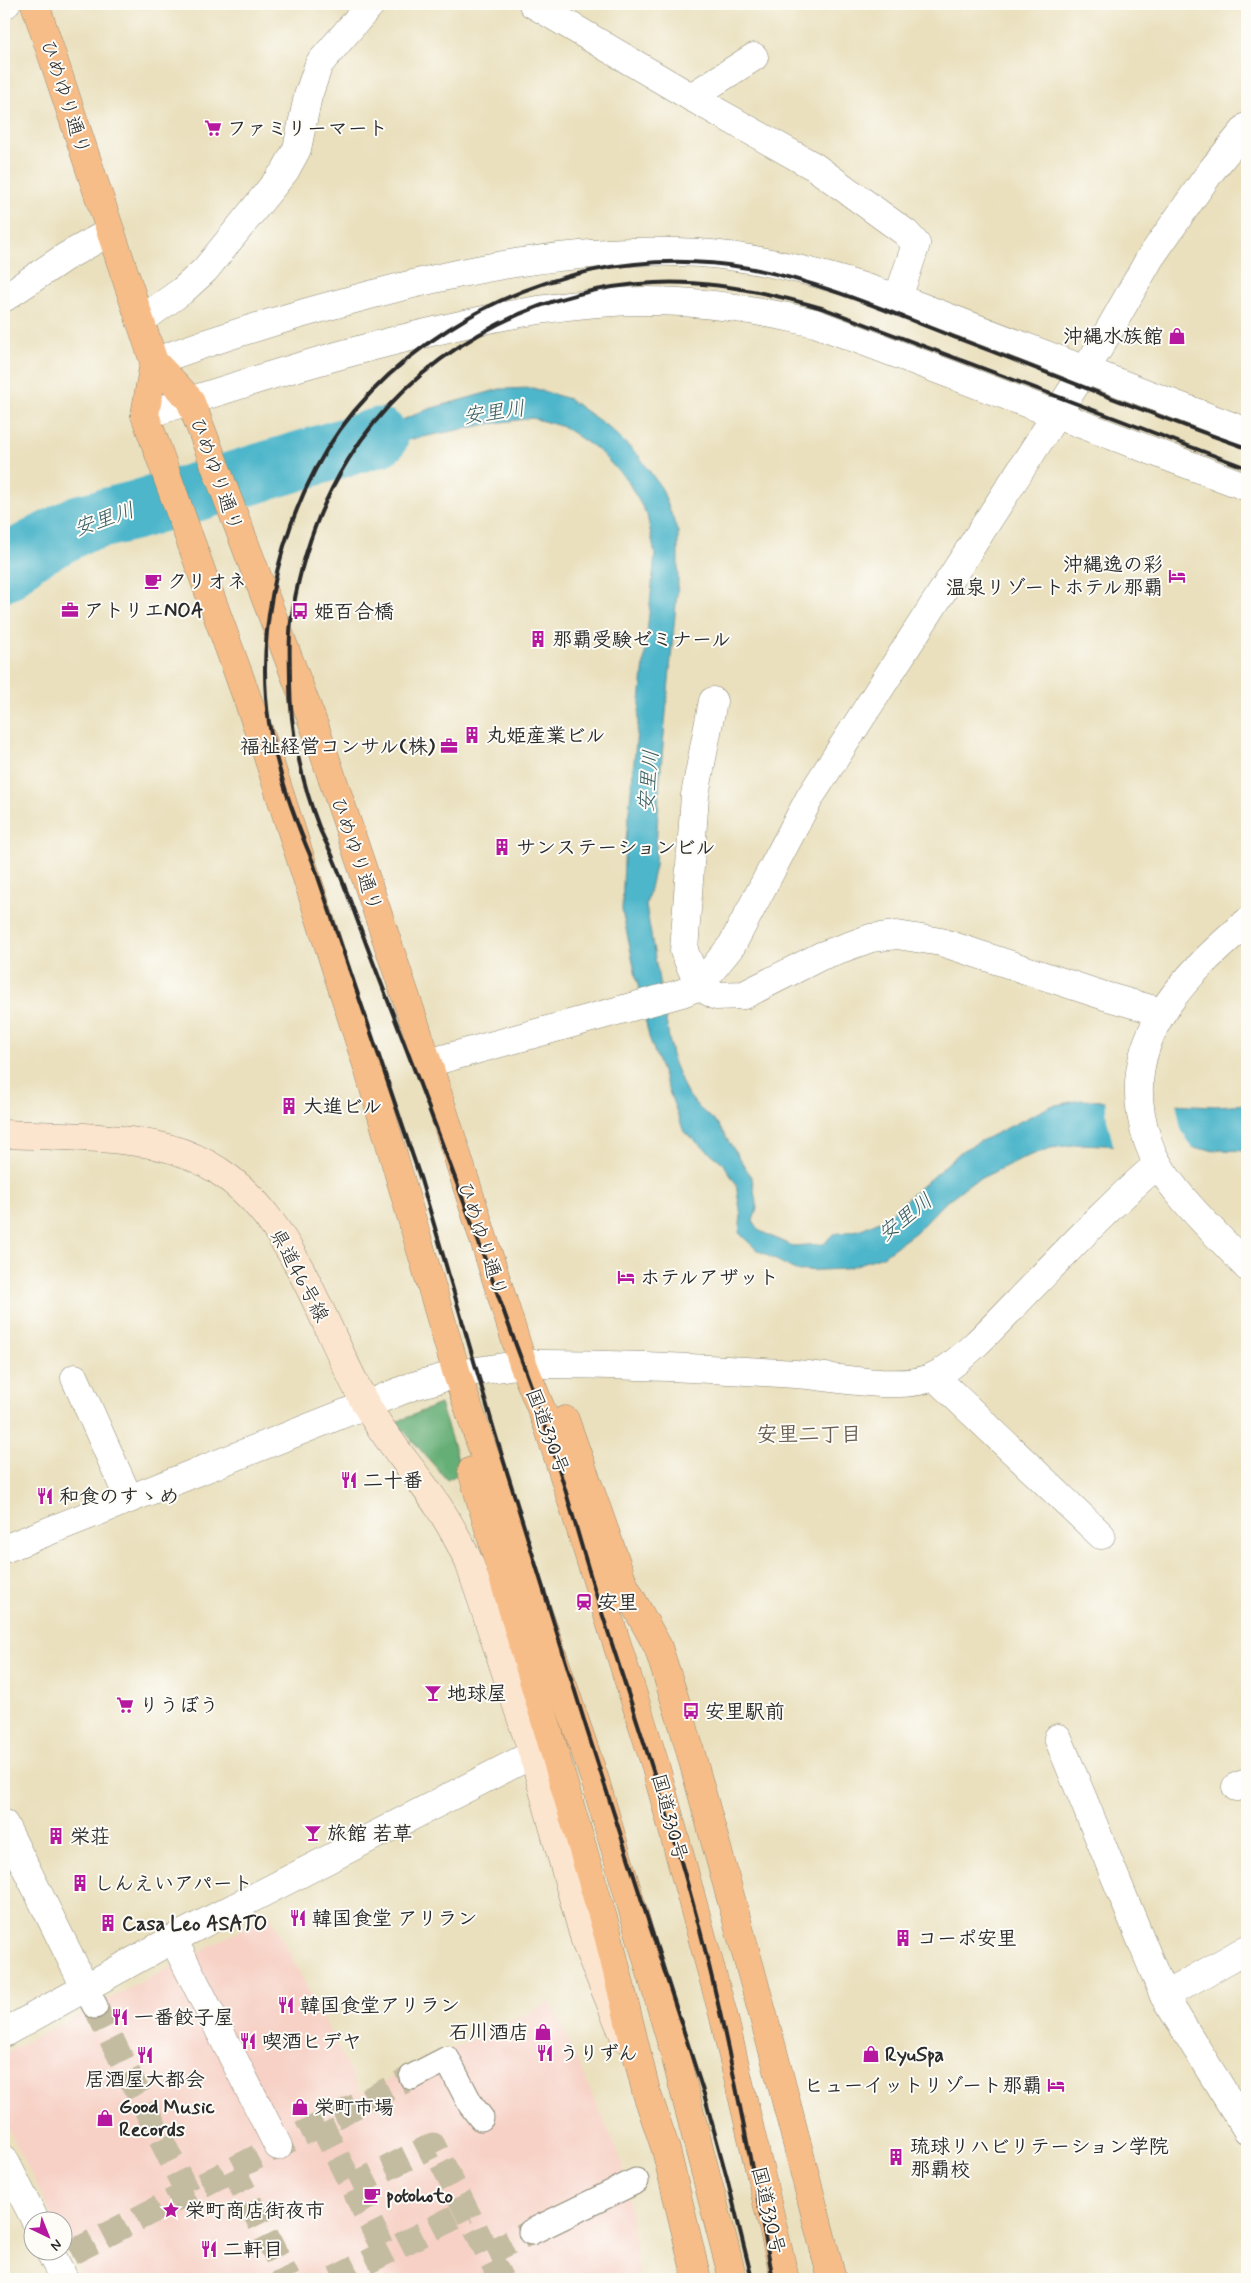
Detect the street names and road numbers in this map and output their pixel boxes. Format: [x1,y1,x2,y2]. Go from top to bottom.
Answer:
street label: ひめゆり通り [33,36,96,159]
street label: ひめゆり通り [182,414,249,536]
street label: ひめゆり通り [323,793,388,916]
street label: ひめゆり通り [450,1178,513,1301]
street label: 県道46号線 [263,1224,335,1327]
street label: 国道330号 [519,1385,575,1478]
street label: 国道330号 [644,1771,693,1864]
street label: 国道330号 [744,2164,791,2257]

